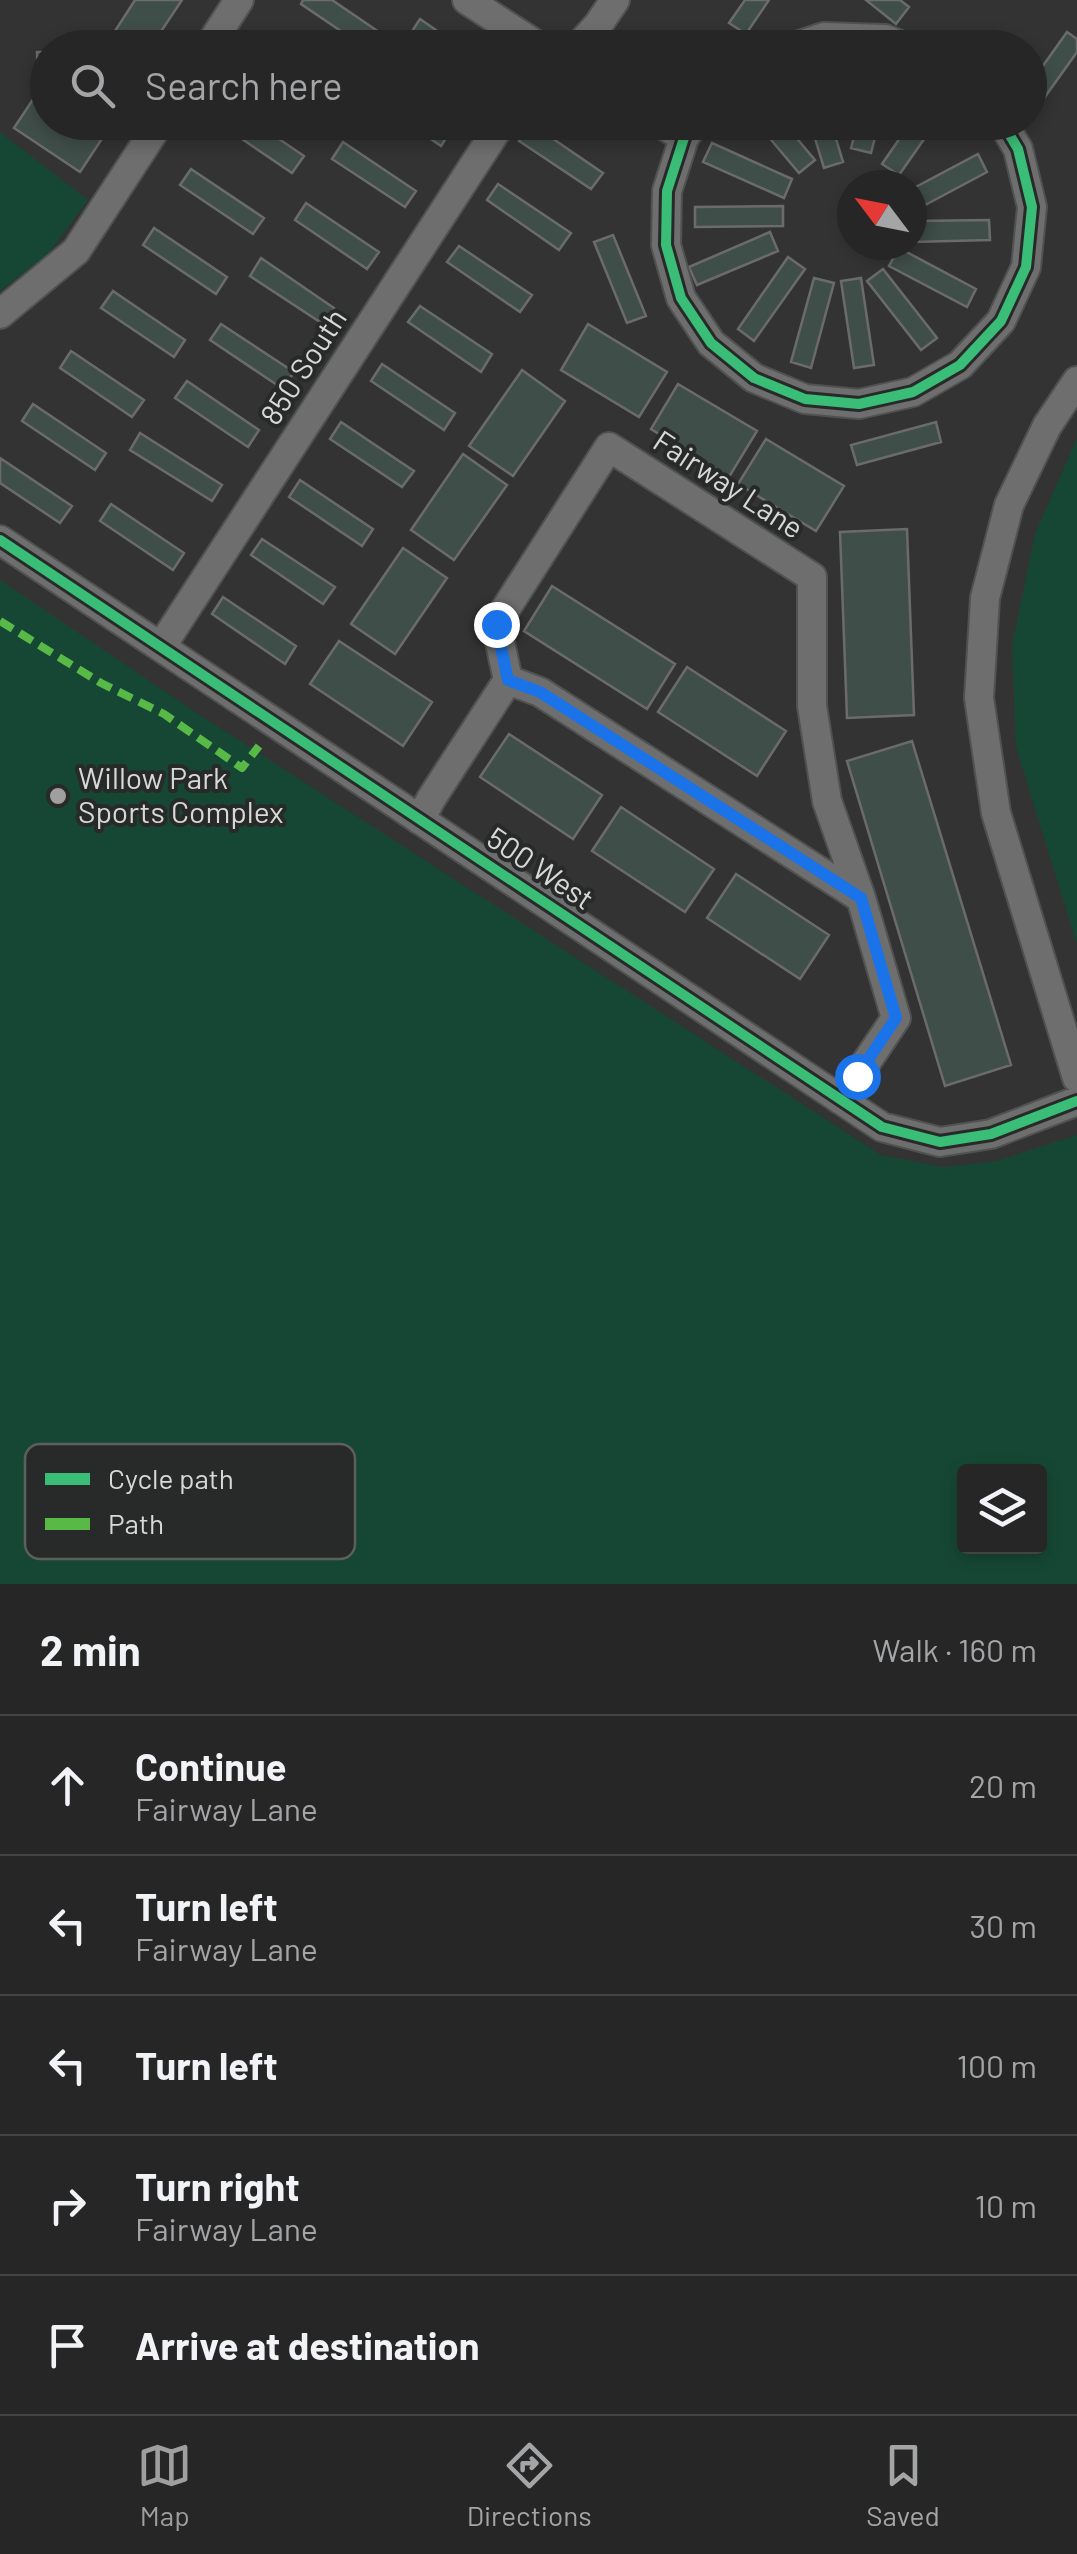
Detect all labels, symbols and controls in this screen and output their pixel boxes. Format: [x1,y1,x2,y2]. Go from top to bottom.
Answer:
search box [30,30,1047,140]
icon: search [65,58,120,113]
text: Search here [145,62,343,108]
north arrow [837,170,927,260]
street label: 850 South [252,301,353,431]
street label: Fairway Lane [647,422,811,545]
route end [474,602,520,648]
place label: Willow Park Sports Complex [78,759,284,829]
marker: Willow Park Sports Complex [47,785,69,807]
street label: 500 West [481,819,601,916]
route start [835,1054,881,1100]
legend [25,1444,355,1559]
text: Cycle path [108,1461,234,1495]
map controls [957,1464,1047,1554]
button: layers [957,1464,1047,1554]
text: Path [108,1506,164,1540]
text: 2 min [40,1624,141,1674]
text: Walk · 160 m [873,1630,1037,1668]
text: Continue [135,1743,286,1789]
icon: ahead [40,1758,95,1813]
text: 20 m [969,1766,1037,1804]
text: Fairway Lane [135,1789,318,1827]
text: Turn left [135,1883,278,1929]
icon: left [40,1898,95,1953]
text: 30 m [970,1906,1037,1944]
text: Fairway Lane [135,1929,318,1967]
icon: left [40,2038,95,2093]
text: Turn left [135,2042,278,2088]
text: 100 m [957,2046,1037,2084]
text: Turn right [135,2163,300,2209]
icon: right [40,2178,95,2233]
text: 10 m [975,2186,1037,2224]
text: Fairway Lane [135,2209,318,2247]
icon: arrive [40,2318,95,2373]
text: Arrive at destination [135,2322,480,2368]
tab: Map [137,2438,192,2532]
tab: Directions [467,2438,592,2532]
tab: Saved [866,2438,940,2532]

